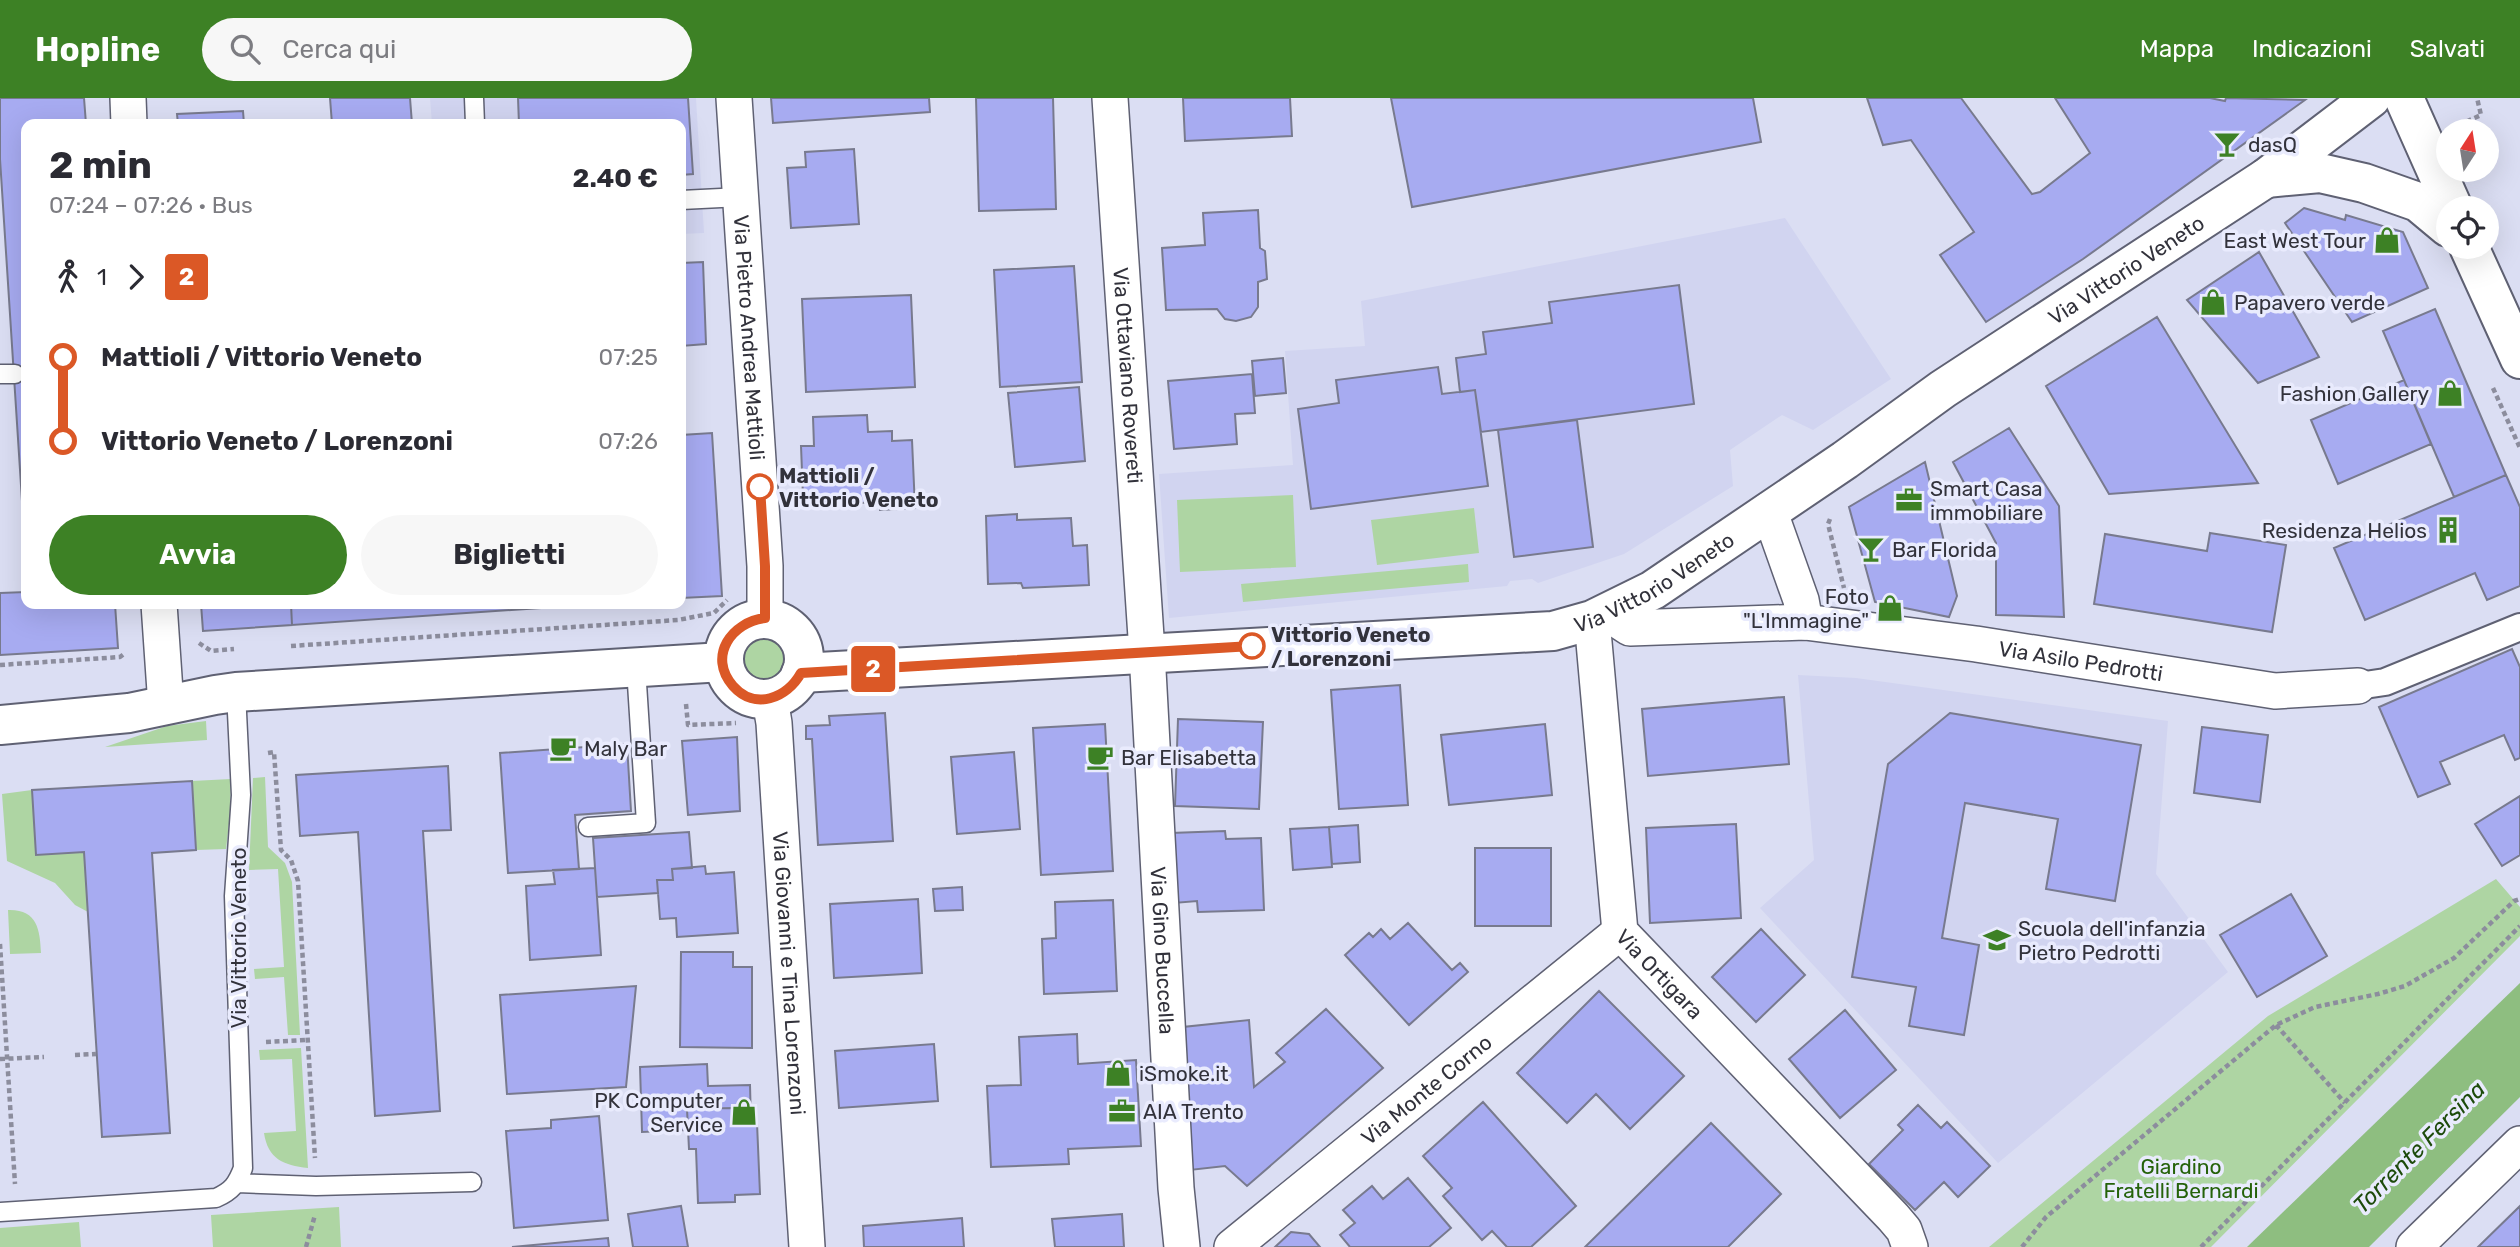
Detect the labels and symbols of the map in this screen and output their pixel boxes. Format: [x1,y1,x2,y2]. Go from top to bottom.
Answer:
north arrow [2436,119,2499,182]
bar icon: dasQ [2212,129,2242,159]
place label: dasQ [2248,132,2297,157]
street label: Via Vittorio Veneto [2043,210,2209,330]
street label: Via Pietro Andrea Mattioli [729,214,770,461]
shop icon: East West Tour [2372,225,2402,255]
place label: East West Tour [2223,228,2366,253]
street label: Via Ottaviano Rovereti [1109,266,1148,484]
shop icon: Papavero verde [2198,287,2228,317]
place label: Papavero verde [2234,290,2385,315]
shop icon: Fashion Gallery [2435,378,2465,408]
place label: Fashion Gallery [2280,381,2429,406]
place label: Mattioli / Vittorio Veneto [779,463,939,512]
marker: Mattioli / Vittorio Veneto [747,474,773,500]
place label: Smart Casa immobiliare [1930,476,2043,525]
office icon: Smart Casa immobiliare [1894,485,1924,515]
building icon: Residenza Helios [2433,515,2463,545]
place label: Residenza Helios [2262,518,2427,543]
street label: Via Vittorio Veneto [1571,526,1739,637]
bar icon: Bar Florida [1856,534,1886,564]
place label: Bar Florida [1892,537,1997,562]
place label: Foto "L'Immagine" [1743,584,1869,633]
shop icon: Foto "L'Immagine" [1875,593,1905,623]
place label: Vittorio Veneto / Lorenzoni [1271,622,1431,671]
marker: Vittorio Veneto / Lorenzoni [1239,633,1265,659]
street label: Via Asilo Pedrotti [1997,635,2165,686]
line badge: 2 [850,646,896,692]
cafe icon: Maly Bar [548,733,578,763]
place label: Maly Bar [584,736,667,761]
cafe icon: Bar Elisabetta [1085,742,1115,772]
place label: Bar Elisabetta [1121,745,1257,770]
street label: Via Giovanni e Tina Lorenzoni [768,830,811,1116]
street label: Via Vittorio Veneto [226,848,251,1028]
street label: Via Gino Buccella [1146,866,1180,1035]
place label: Scuola dell'infanzia Pietro Pedrotti [2018,916,2205,965]
street label: Via Ortigara [1611,924,1709,1024]
school or university icon: Scuola dell'infanzia Pietro Pedrotti [1982,925,2012,955]
street label: Via Monte Corno [1356,1029,1496,1150]
shop icon: iSmoke.it [1103,1058,1133,1088]
place label: iSmoke.it [1139,1061,1229,1086]
water label: Torrente Fersina [2347,1075,2491,1219]
place label: PK Computer Service [594,1088,723,1137]
office icon: AIA Trento [1107,1096,1137,1126]
shop icon: PK Computer Service [729,1097,759,1127]
place label: AIA Trento [1143,1099,1244,1124]
park label: Giardino Fratelli Bernardi [2103,1154,2259,1203]

